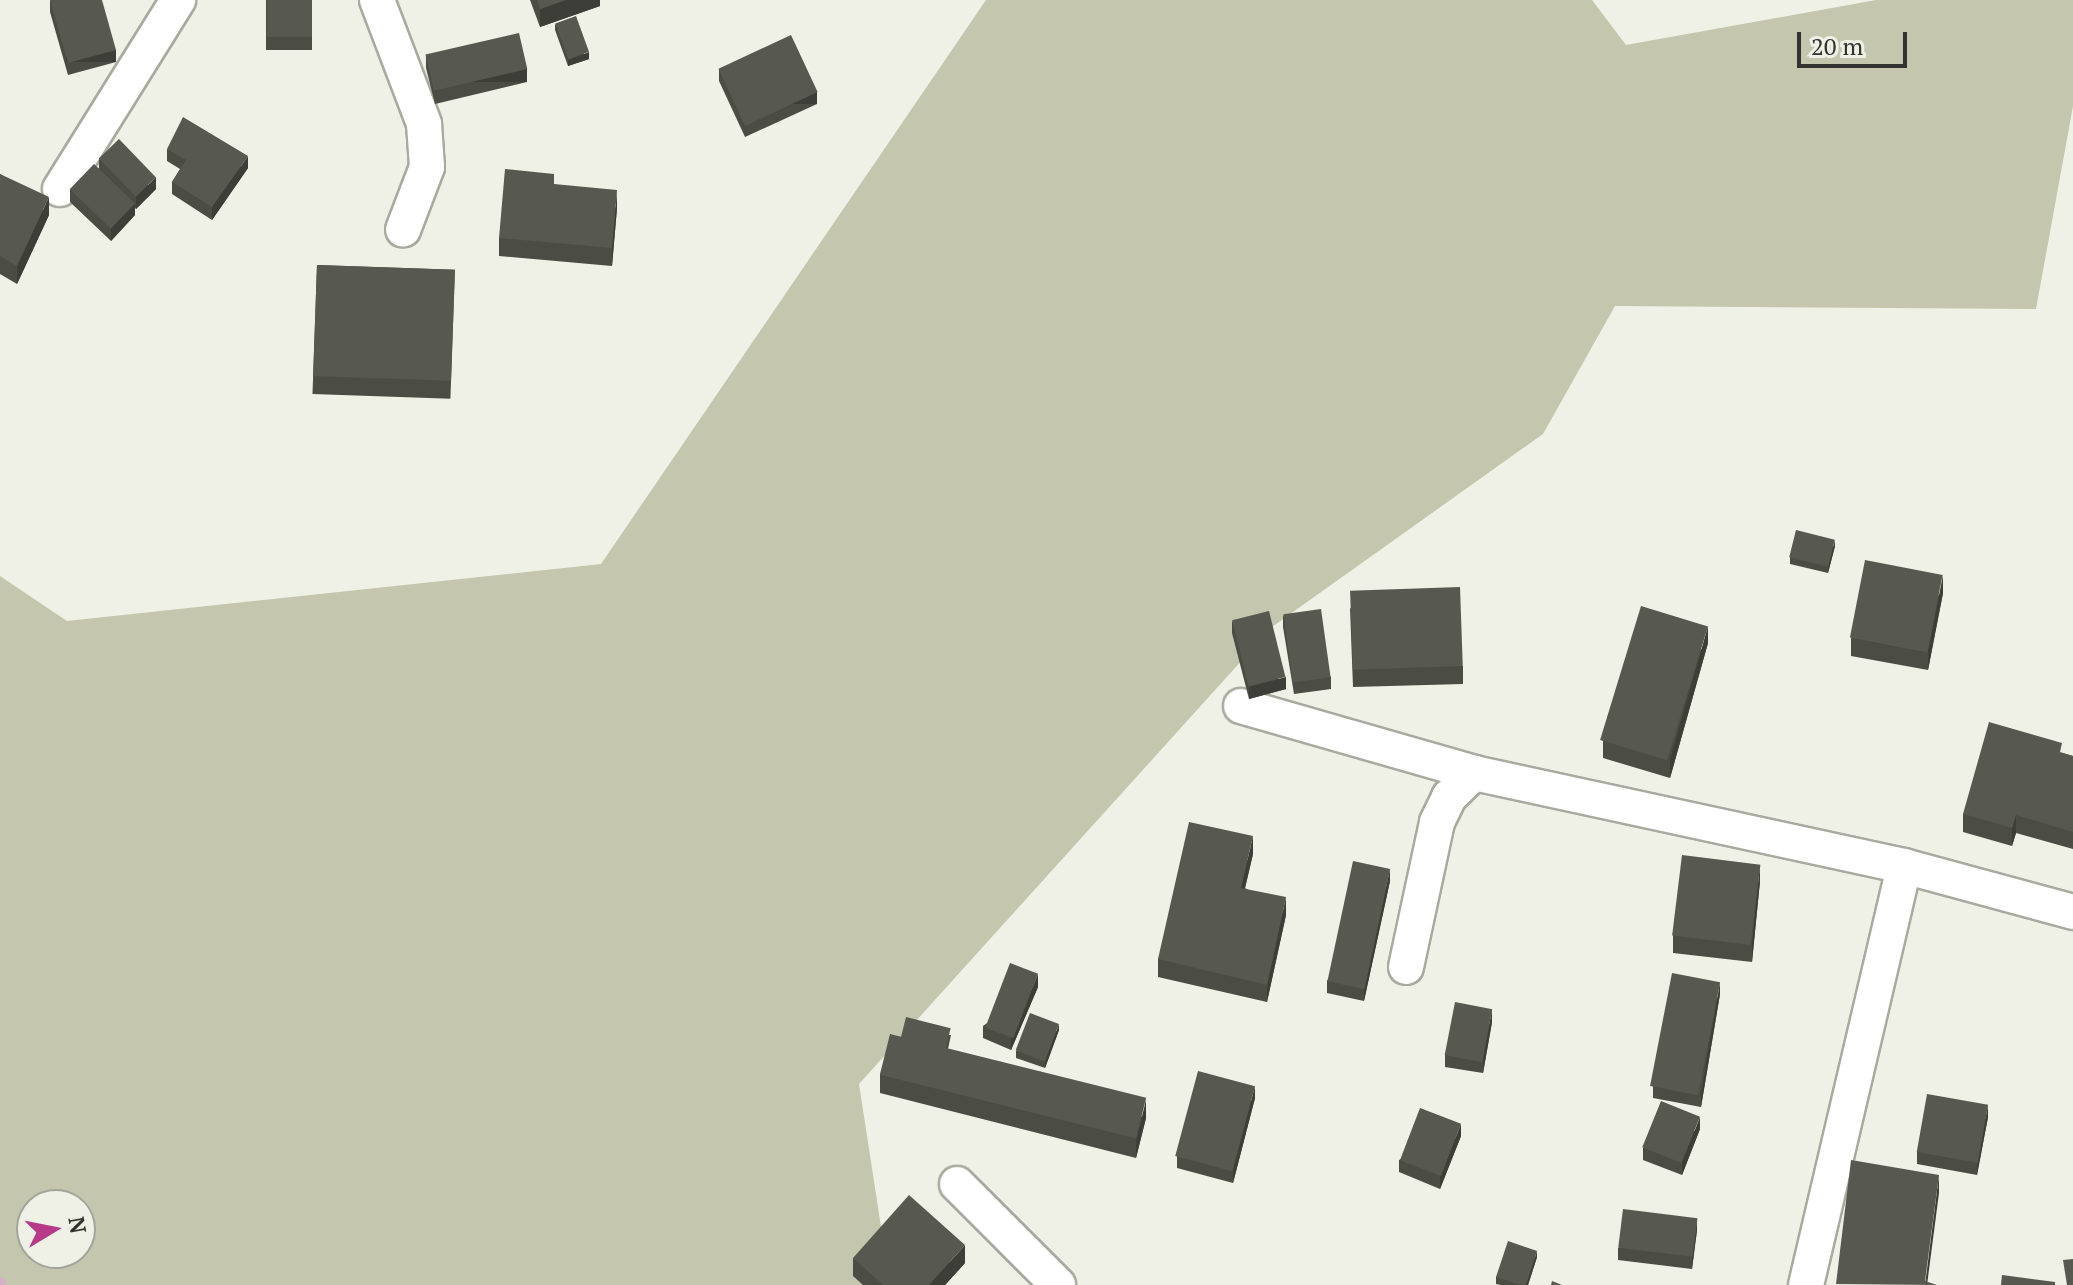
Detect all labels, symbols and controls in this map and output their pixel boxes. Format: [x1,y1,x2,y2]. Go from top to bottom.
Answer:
scale bar [1801,16,1911,66]
text: 20 m [1811,30,1863,62]
north arrow [16,1189,96,1269]
text: N [62,1214,94,1236]

